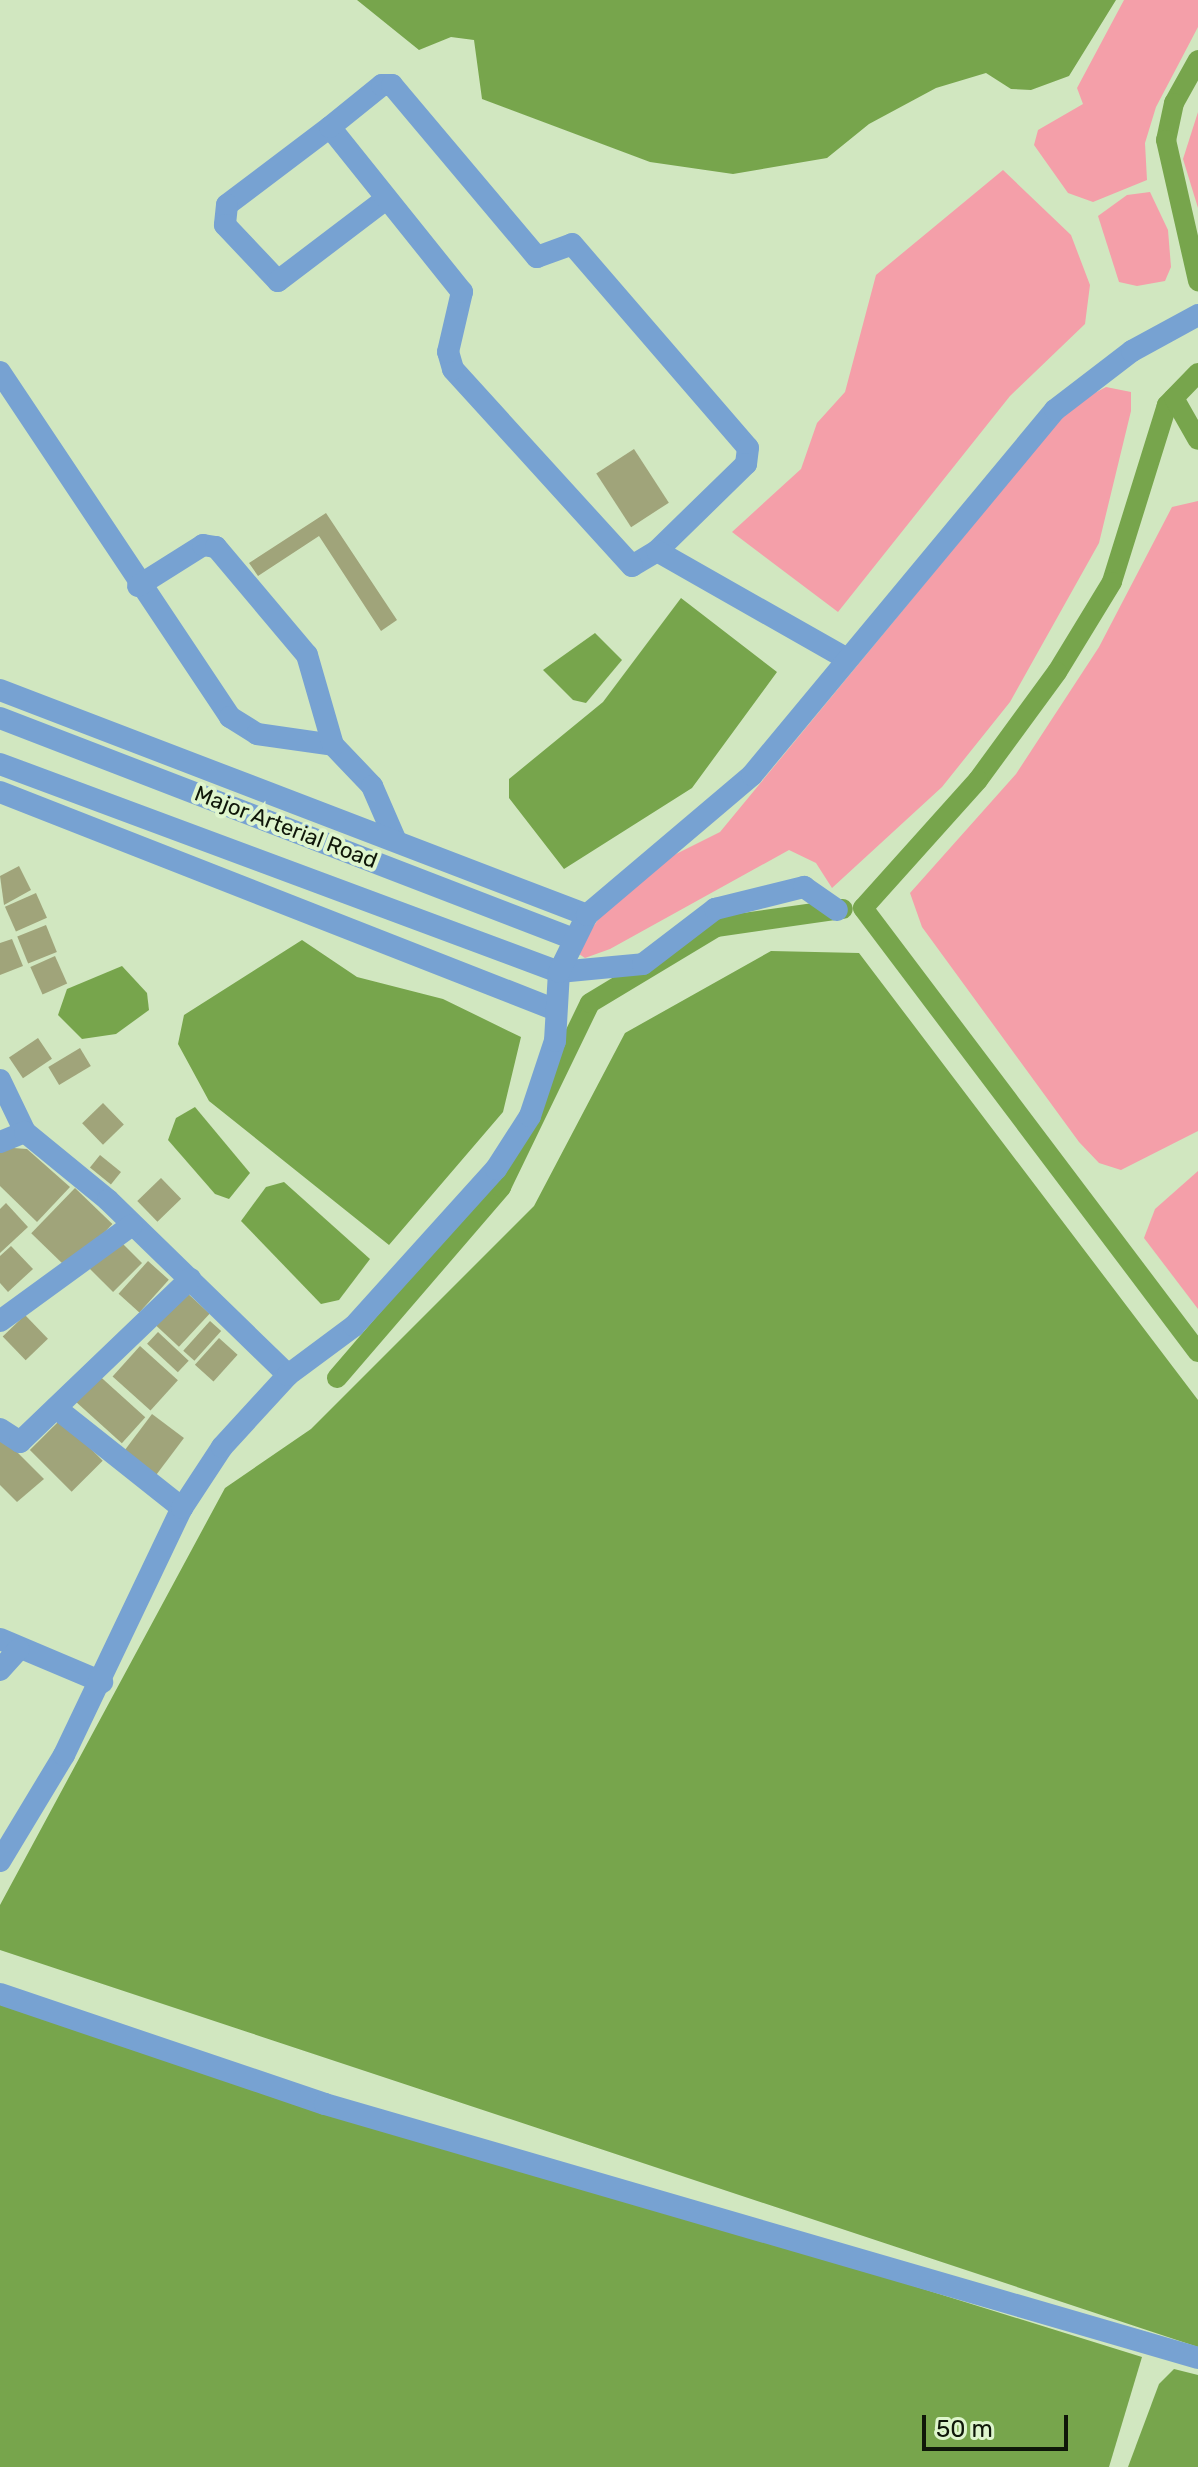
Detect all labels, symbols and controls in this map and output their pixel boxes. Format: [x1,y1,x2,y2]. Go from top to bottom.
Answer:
street label: Major Arterial Road [190,780,382,874]
scale bar [926,2399,1072,2449]
text: 50 m [936,2415,993,2443]

